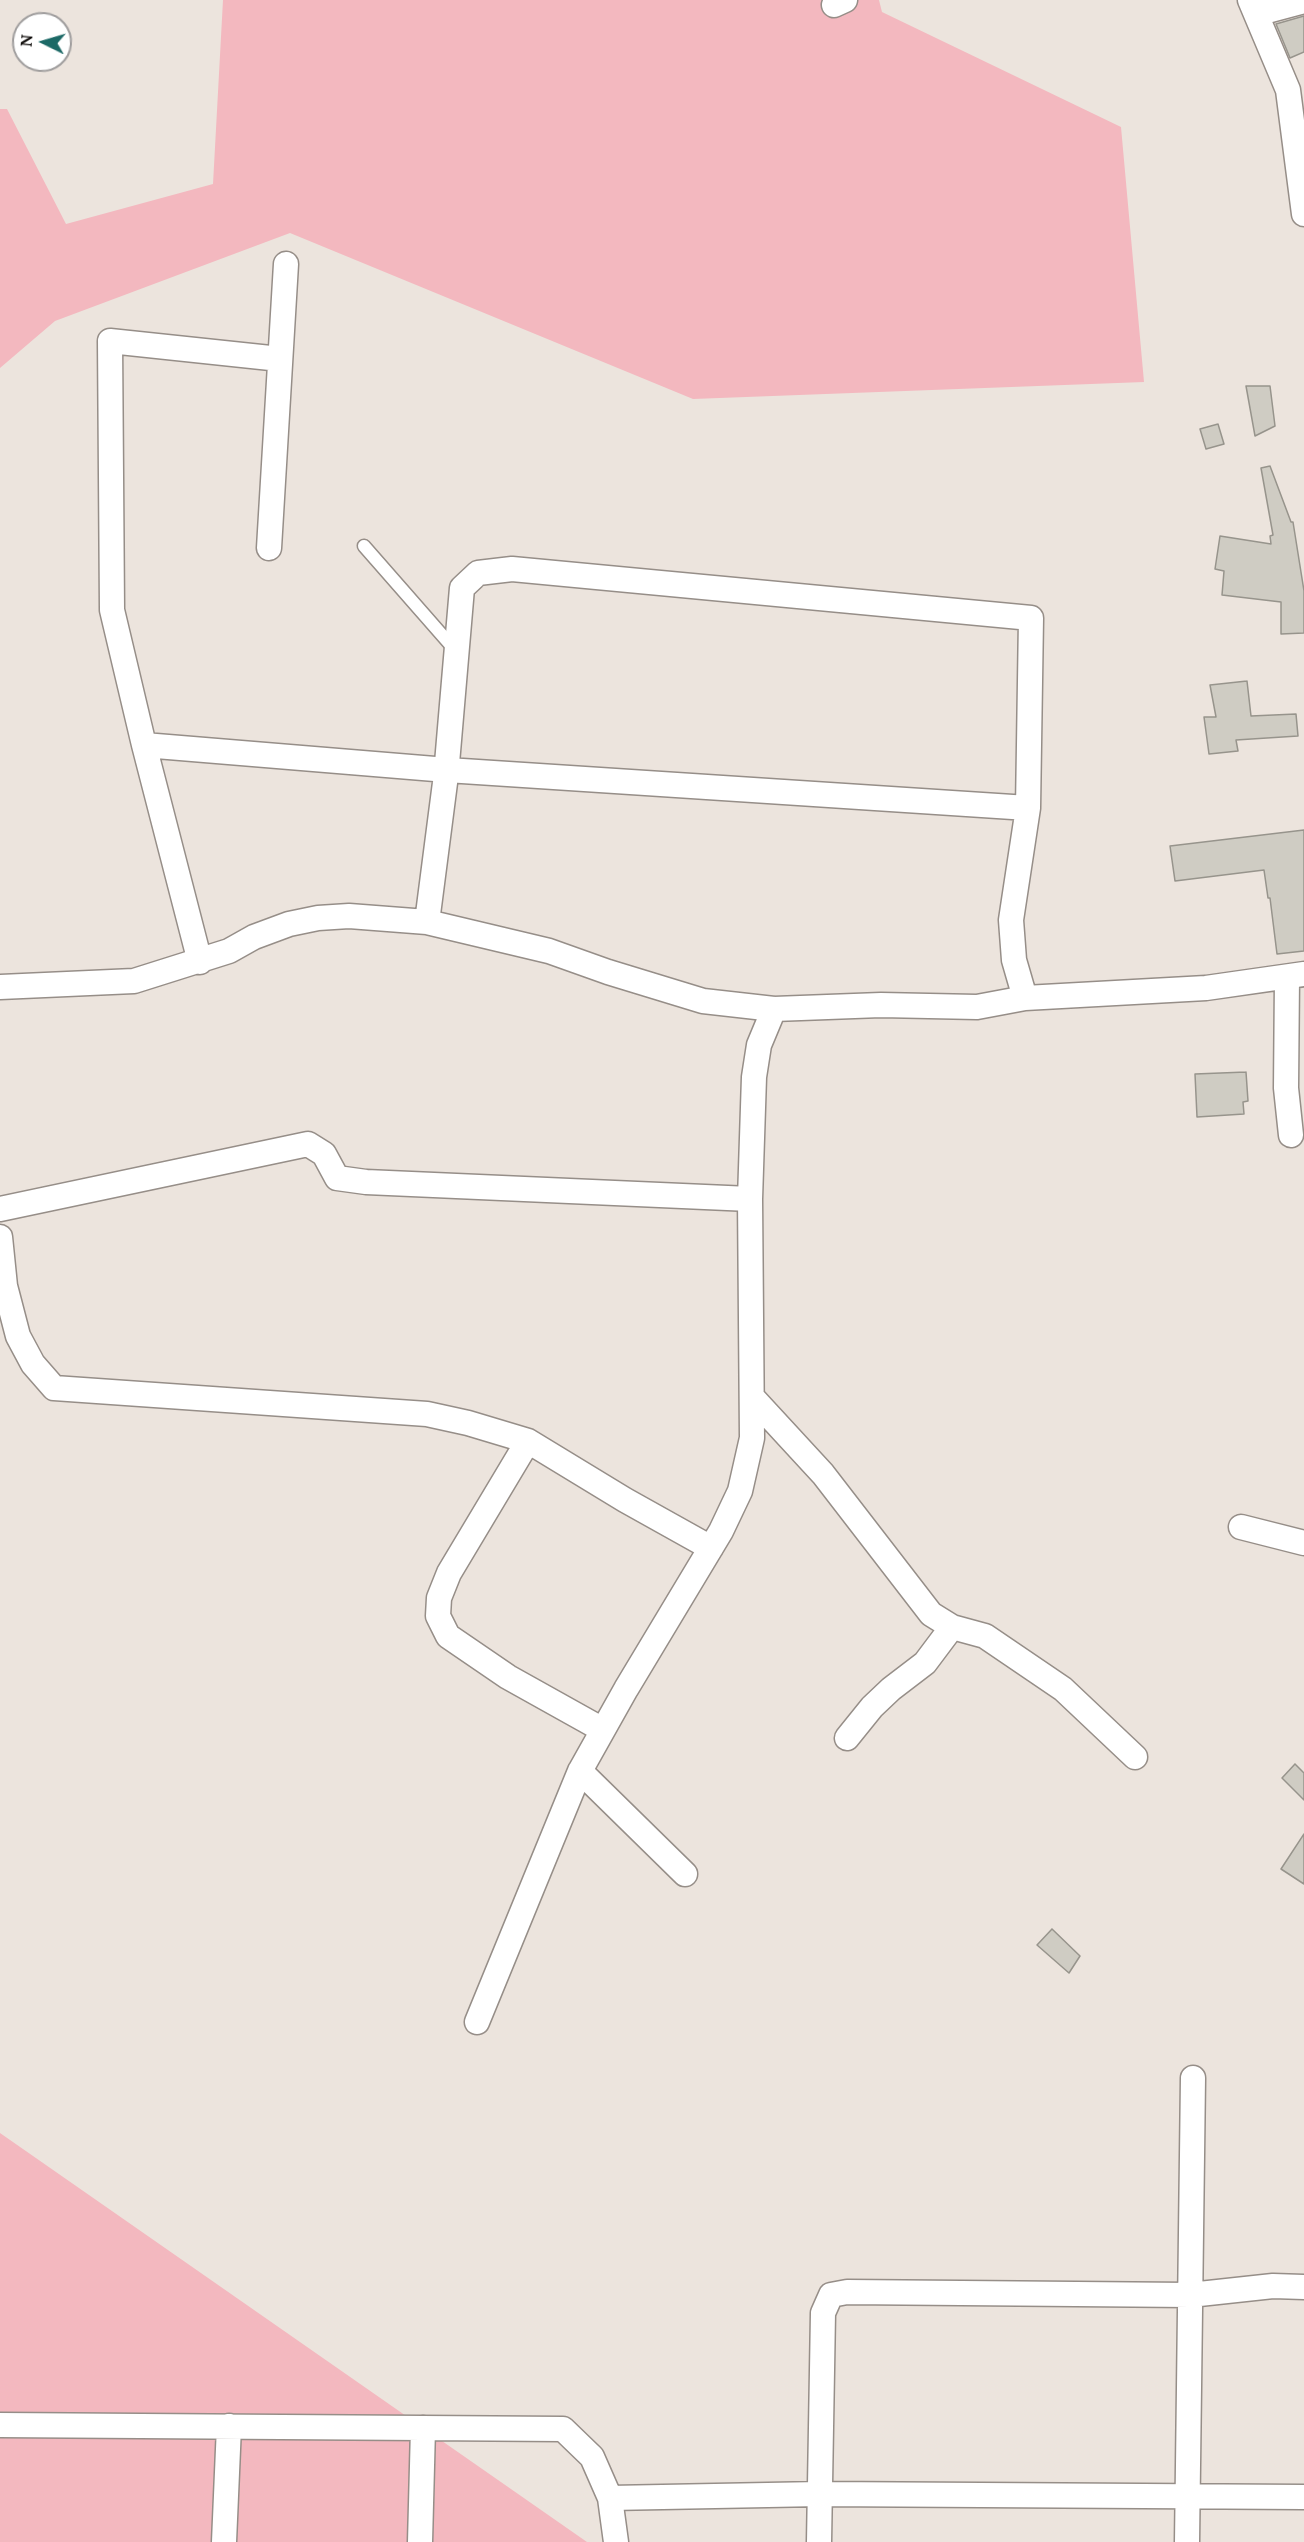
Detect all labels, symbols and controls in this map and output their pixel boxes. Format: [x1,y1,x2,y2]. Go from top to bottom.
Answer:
north arrow [12,12,72,72]
text: N [15,34,38,48]

